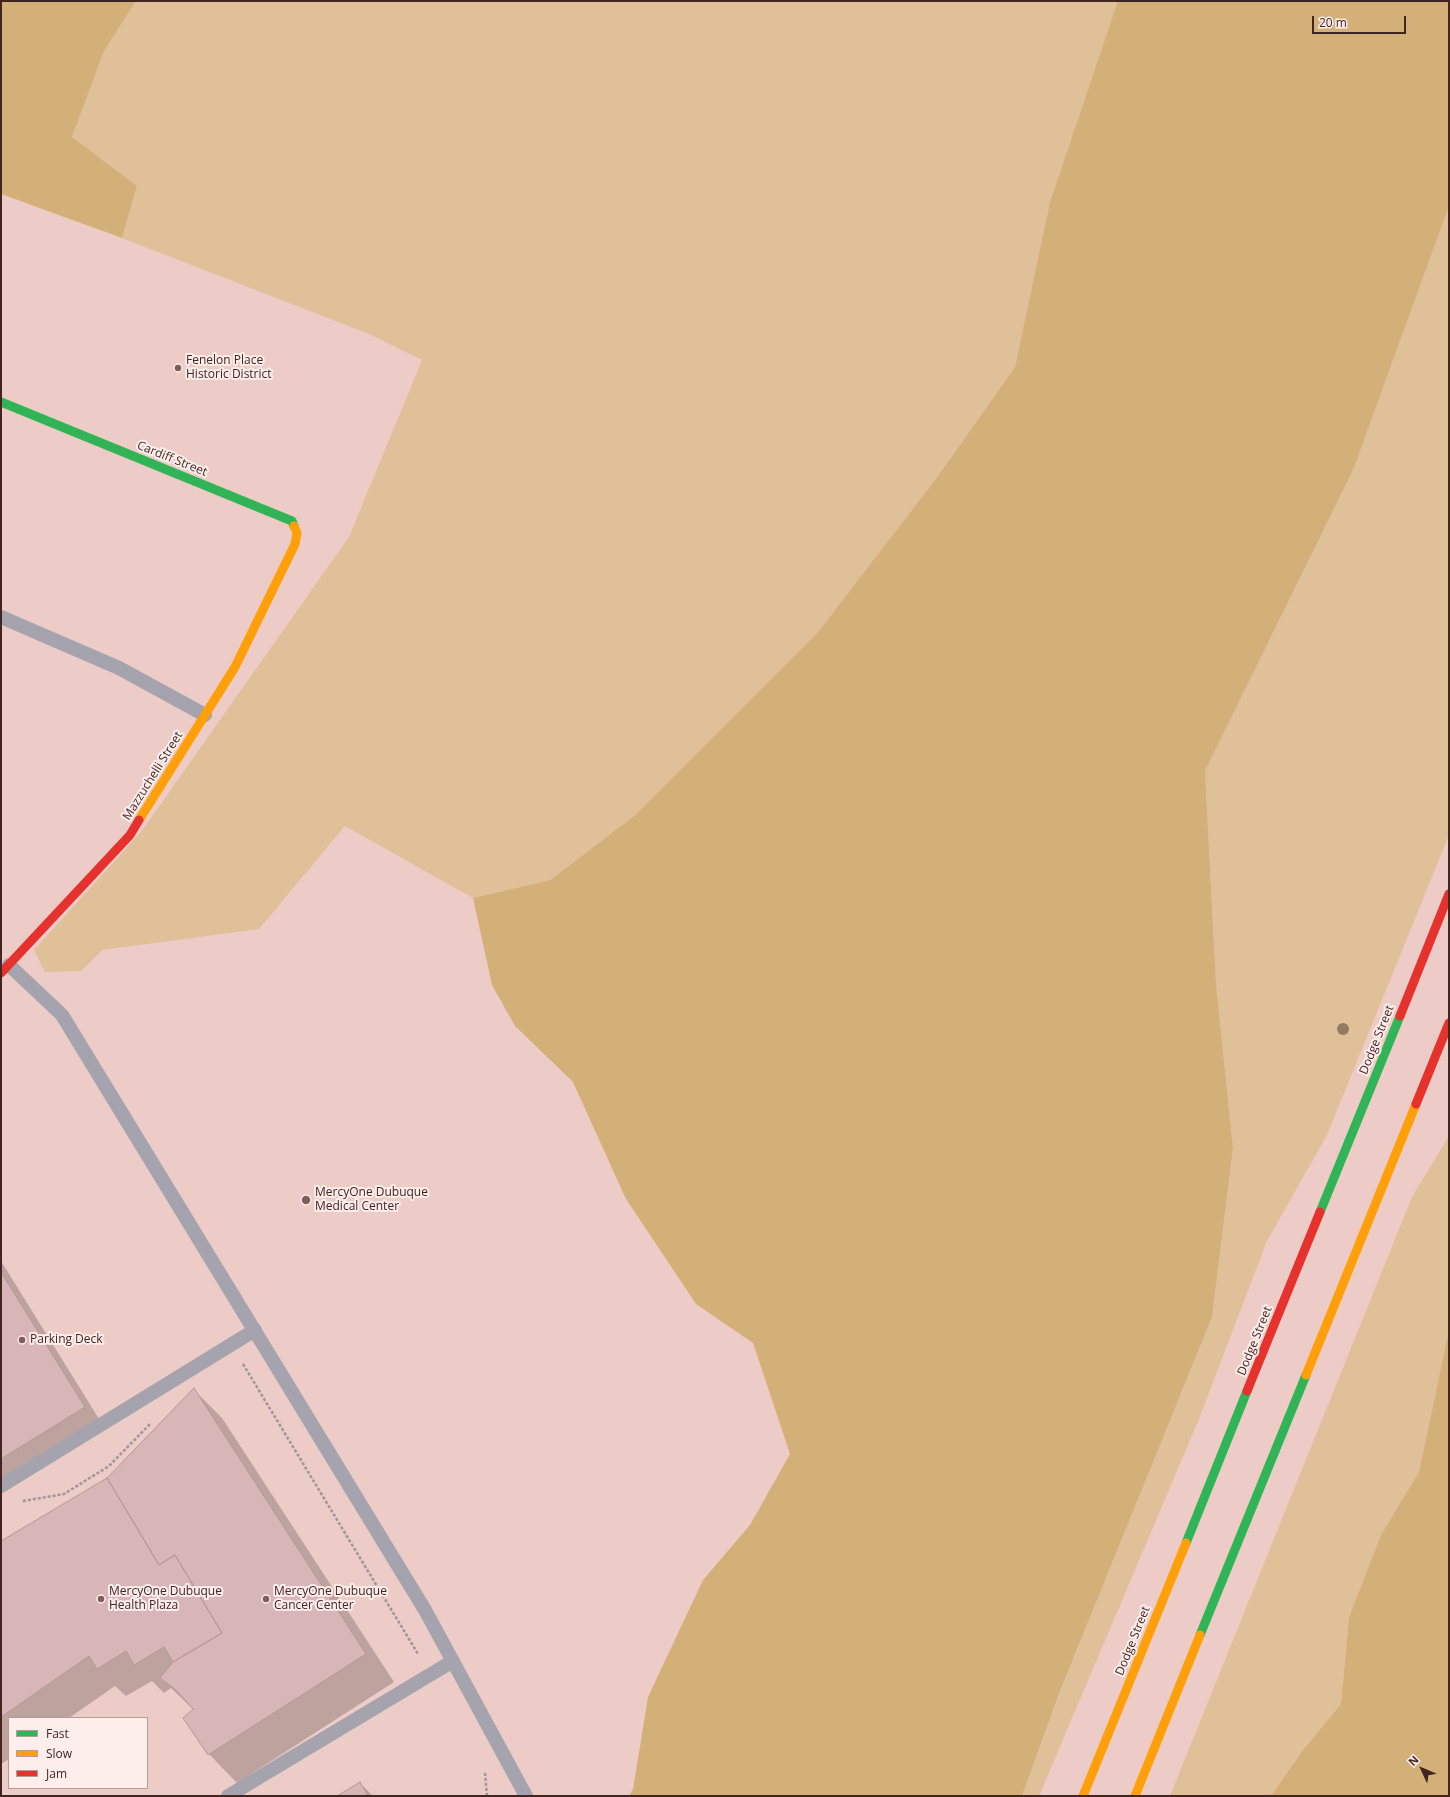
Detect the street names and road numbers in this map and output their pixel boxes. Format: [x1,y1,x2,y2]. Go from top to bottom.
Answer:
street label: Cardiff Street [135,438,209,480]
street label: Mazzuchelli Street [120,729,186,823]
street label: Dodge Street [1357,1003,1397,1077]
street label: Dodge Street [1235,1304,1275,1378]
street label: Dodge Street [1113,1604,1153,1678]

